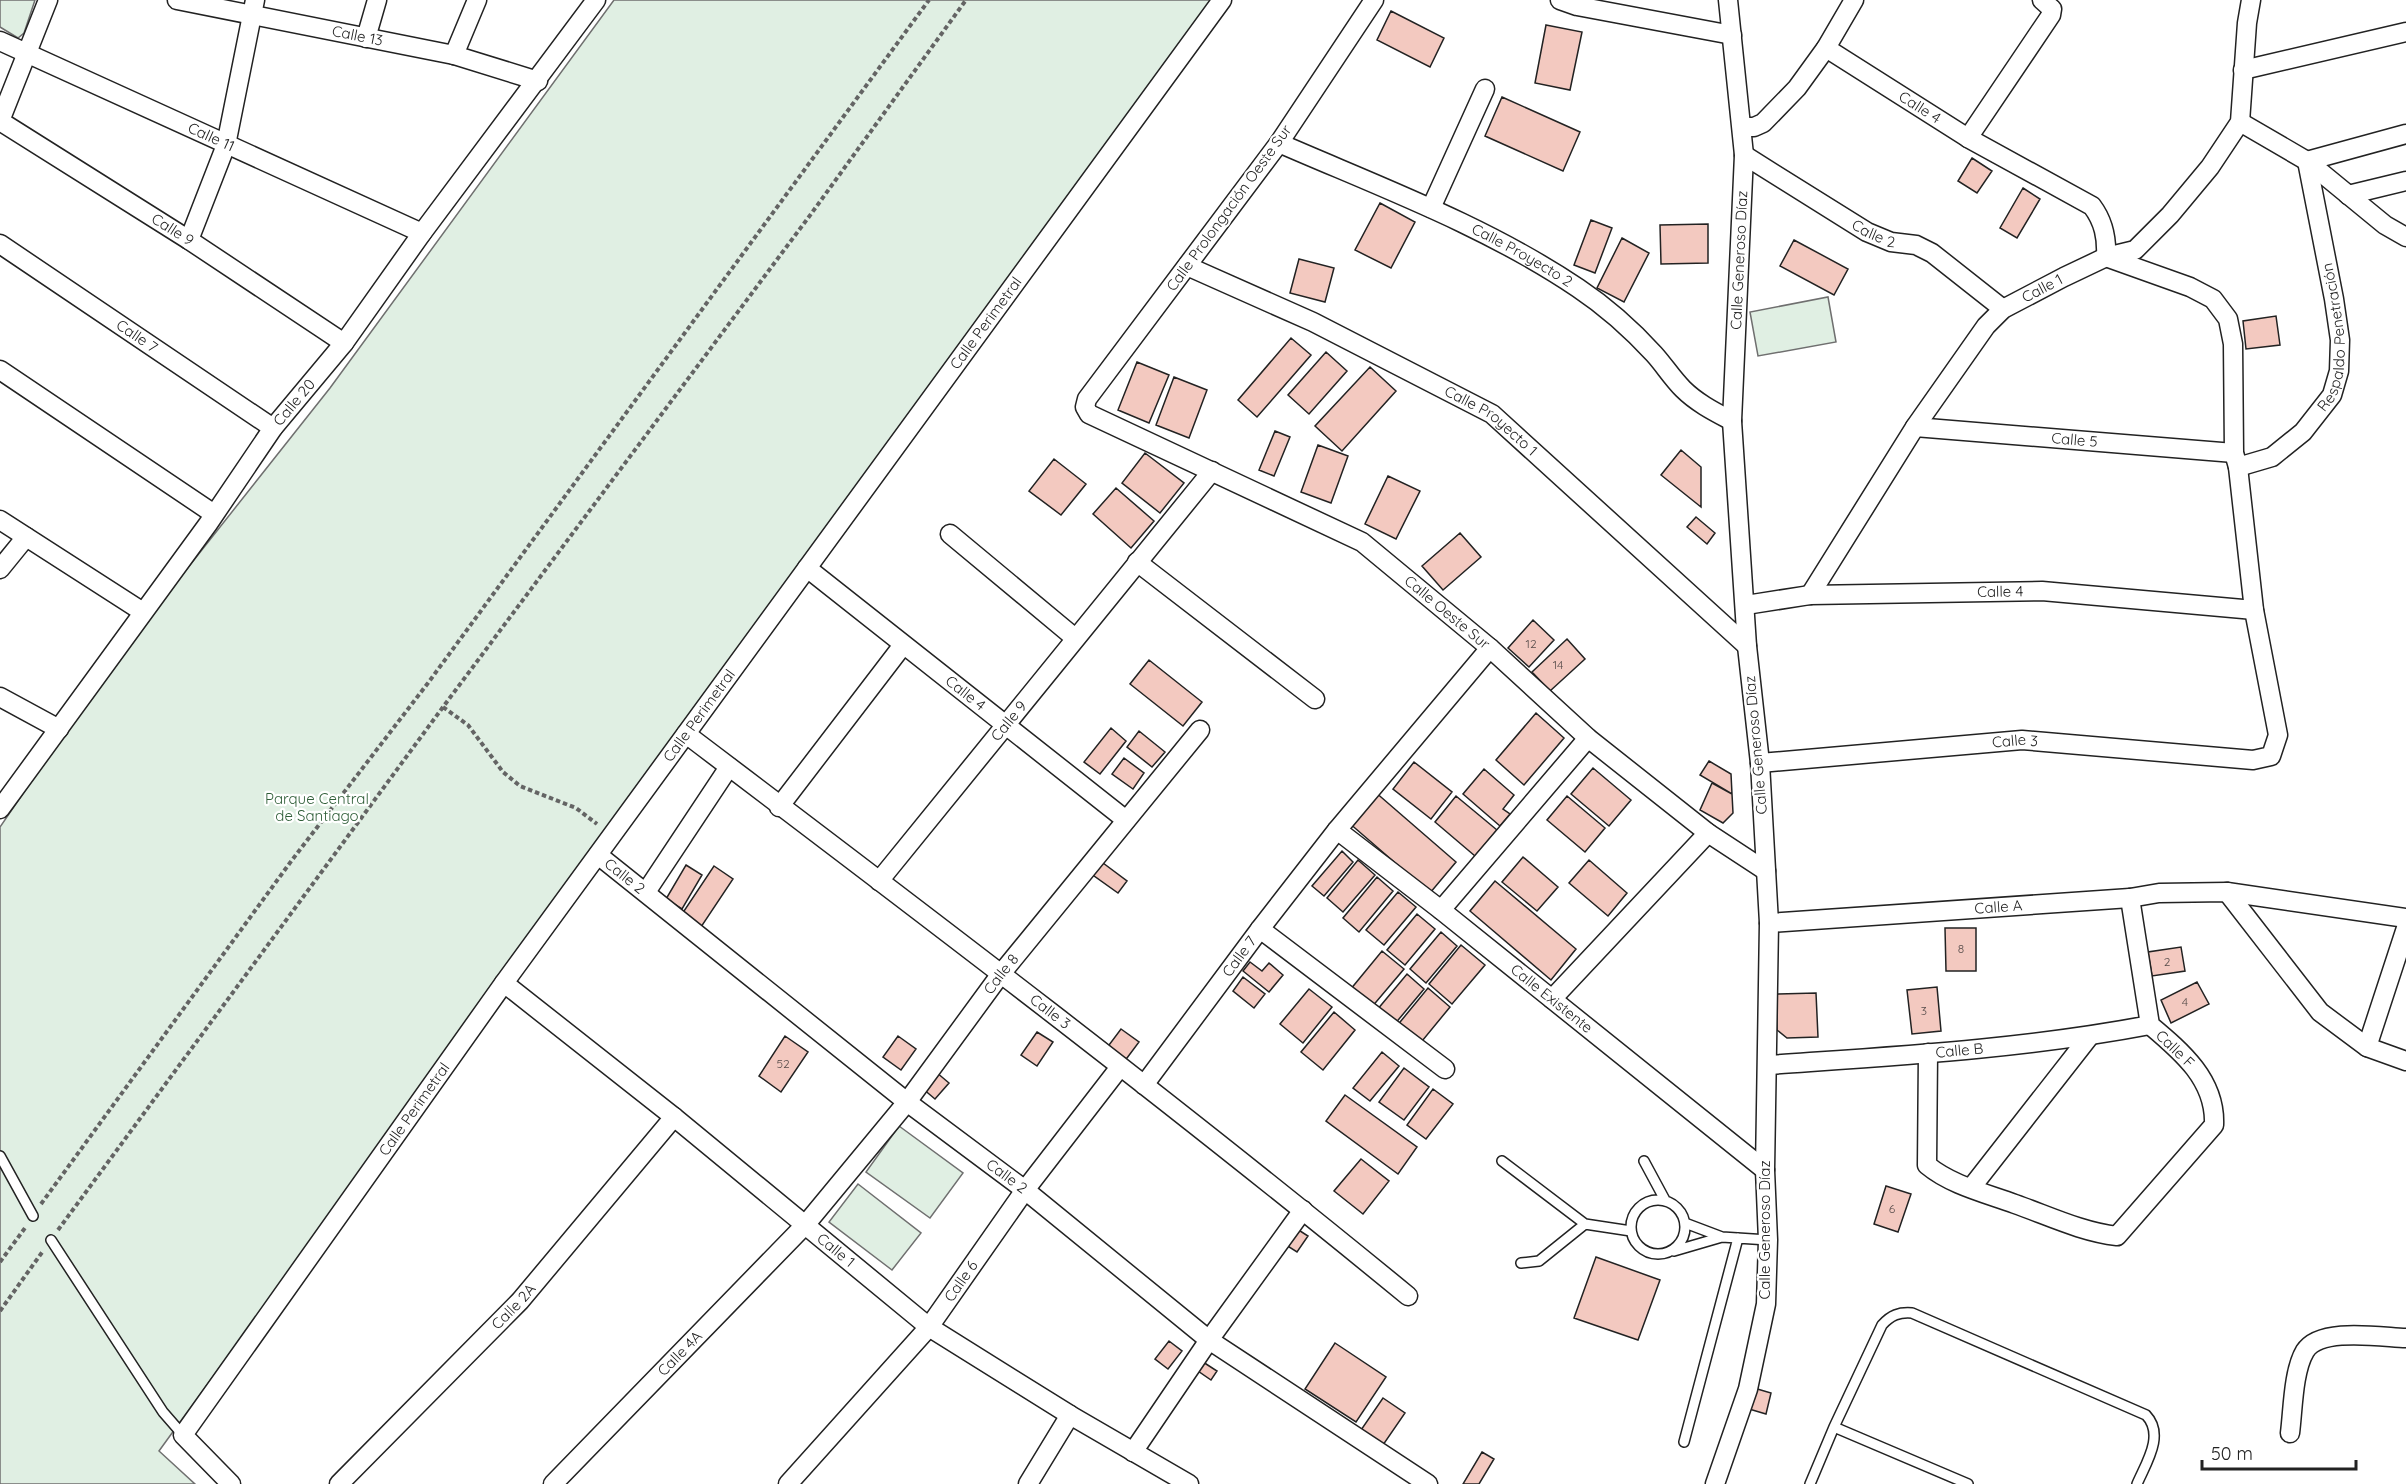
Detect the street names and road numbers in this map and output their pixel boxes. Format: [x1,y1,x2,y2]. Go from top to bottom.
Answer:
street label: Calle 13 [330,21,385,50]
street label: Calle 4 [1895,87,1945,127]
street label: Calle 11 [185,118,238,155]
street label: Calle Prolongación Oeste Sur [1162,121,1296,295]
street label: Calle Generoso Díaz [1726,190,1751,330]
street label: Calle 9 [148,209,198,250]
street label: Calle 2 [1848,215,1896,251]
street label: Calle Proyecto 2 [1469,219,1576,291]
street label: Respaldo Penetración [2313,262,2349,415]
street label: Calle 1 [2018,269,2066,307]
street label: Calle Perimetral [945,273,1026,373]
street label: Calle 7 [113,315,162,357]
street label: Calle 20 [269,375,319,430]
street label: Calle Proyecto 1 [1441,381,1542,460]
street label: Calle 5 [2051,428,2098,451]
street label: Calle Oeste Sur [1401,571,1494,653]
street label: Calle 4 [1977,581,2024,601]
street label: Calle Perimetral [659,665,739,765]
street label: Calle 4 [942,671,990,715]
street label: Calle Generoso Díaz [1740,675,1771,815]
street label: Calle 9 [986,697,1031,745]
street label: Calle 3 [1991,730,2039,752]
street label: Calle 2 [601,854,649,898]
street label: Calle A [1974,895,2023,918]
street label: Calle 7 [1218,932,1261,980]
street label: Calle 8 [979,950,1023,998]
street label: Calle Existente [1507,960,1597,1037]
street label: Calle 3 [1026,990,1075,1033]
street label: Calle F [2152,1026,2199,1072]
street label: Calle B [1935,1038,1984,1062]
street label: Calle Perimetral [374,1059,453,1159]
street label: Calle 2 [983,1154,1031,1198]
street label: Calle Generoso Díaz [1755,1160,1774,1300]
street label: Calle 1 [813,1229,859,1271]
street label: Calle 6 [940,1256,982,1305]
street label: Calle 2A [487,1279,540,1333]
street label: Calle 4A [653,1326,706,1380]

